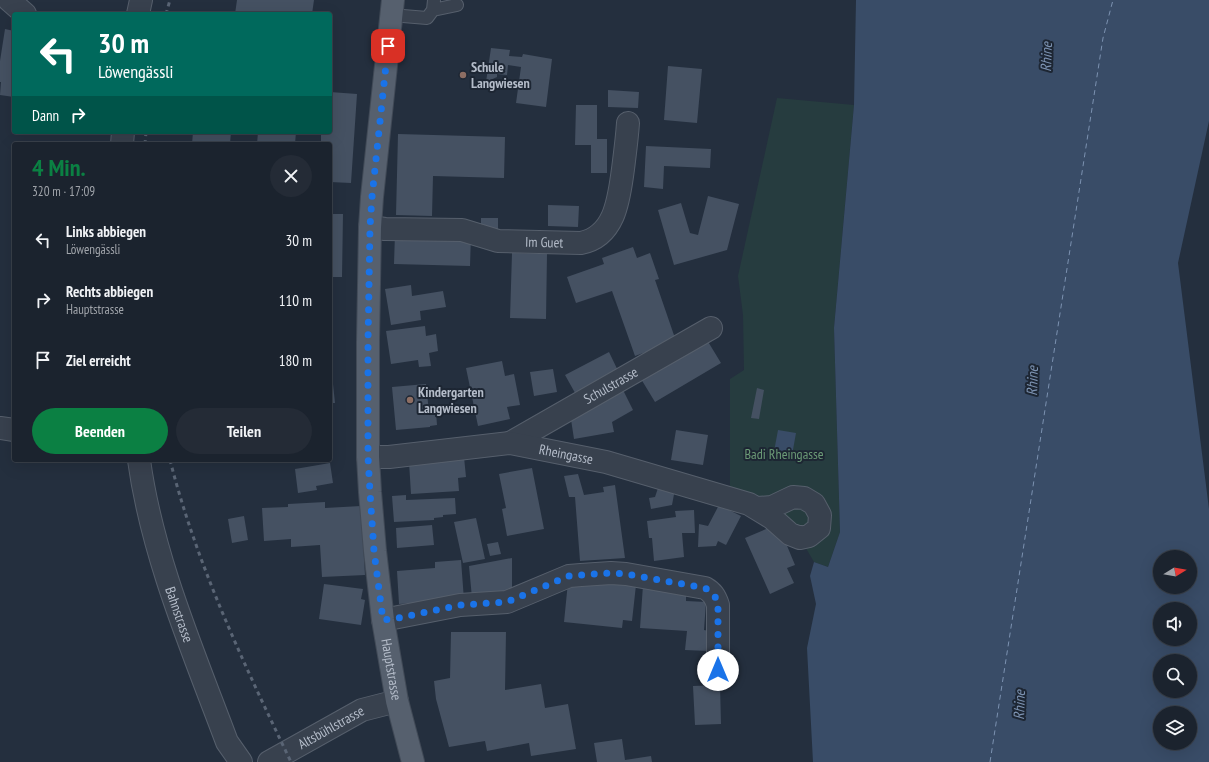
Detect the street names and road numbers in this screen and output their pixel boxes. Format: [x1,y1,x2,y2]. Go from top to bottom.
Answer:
street label: Im Guet [525,233,564,252]
street label: Schulstrasse [580,363,641,408]
street label: Rheingasse [537,440,595,468]
street label: Bahnstrasse [161,584,198,645]
street label: Hauptstrasse [377,637,406,702]
street label: Altsbühlstrasse [295,701,368,753]

